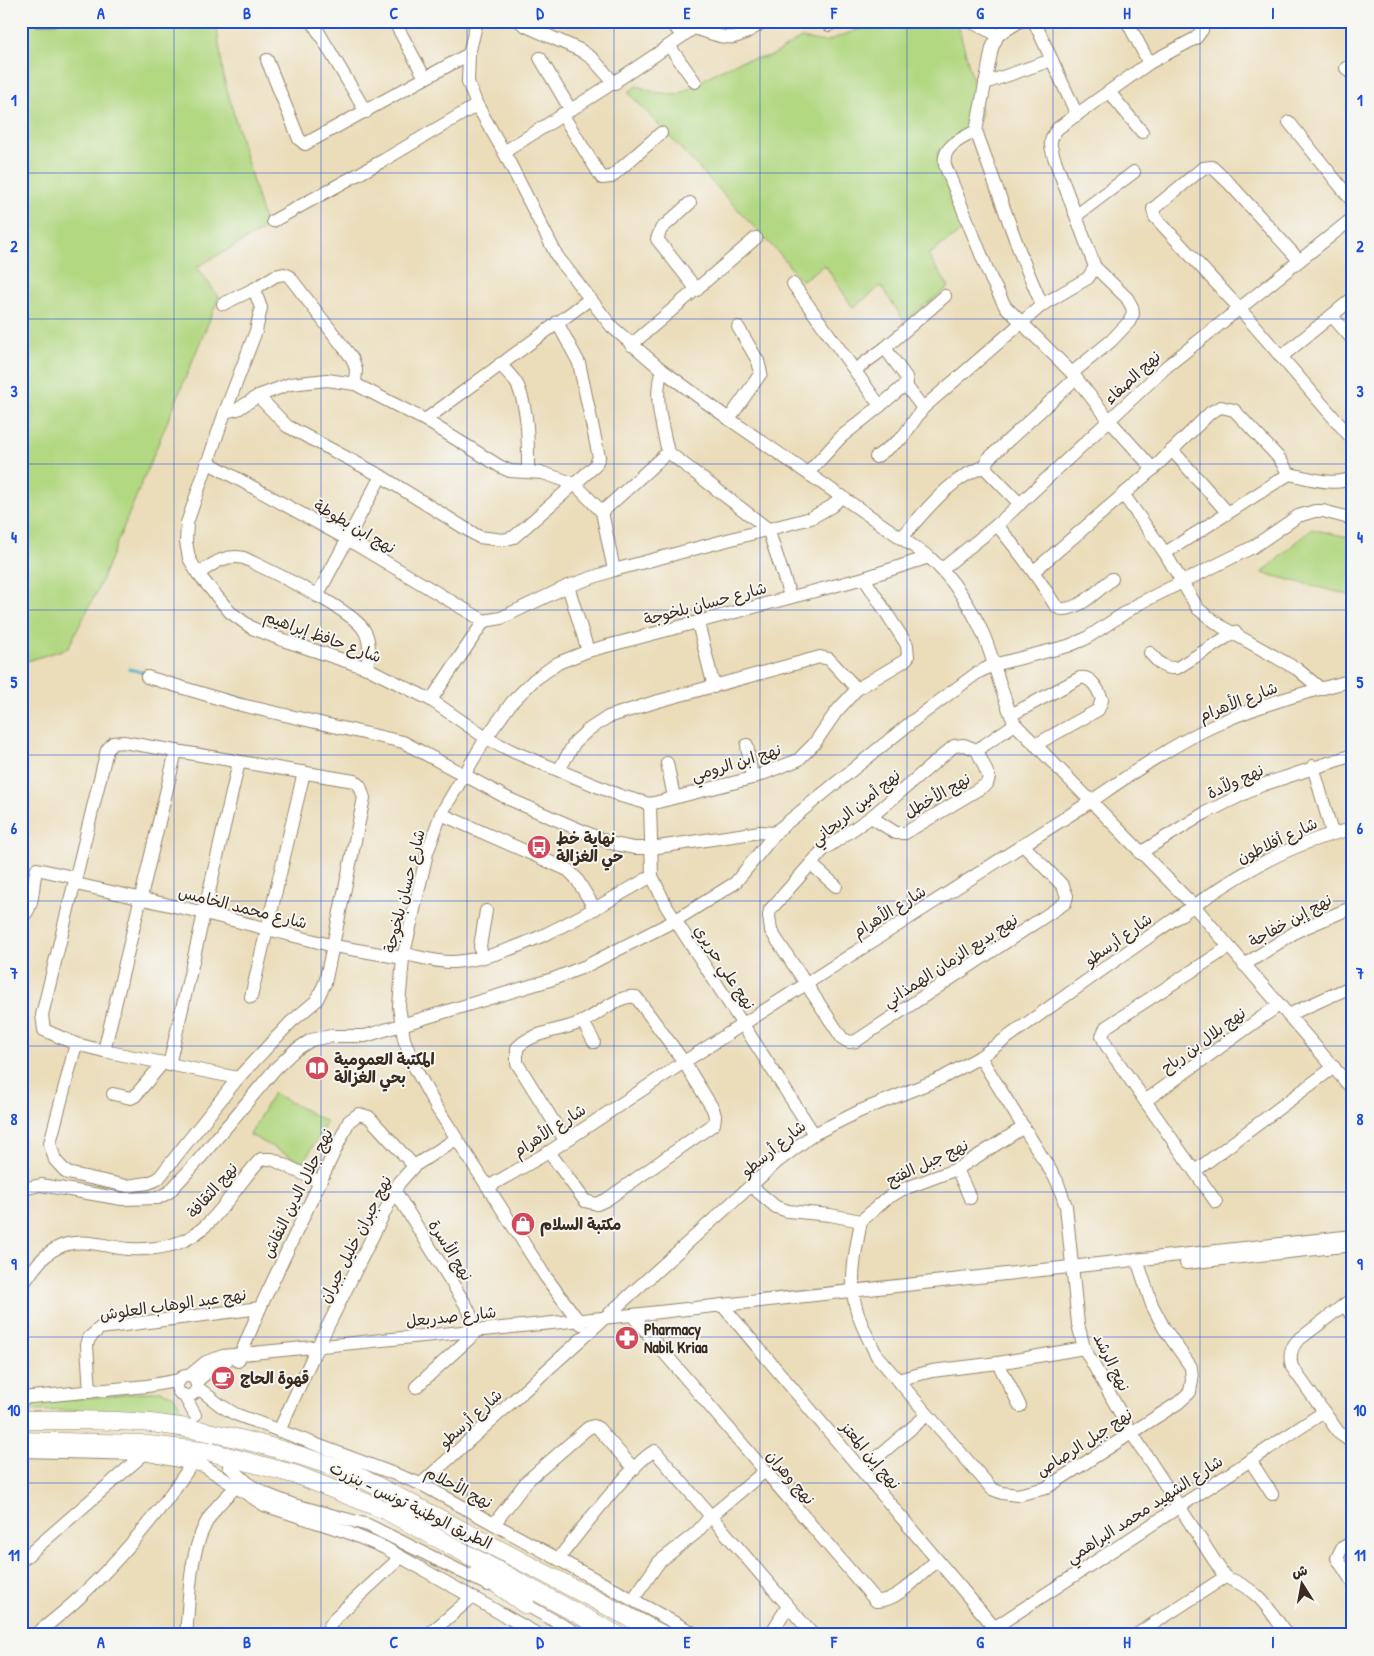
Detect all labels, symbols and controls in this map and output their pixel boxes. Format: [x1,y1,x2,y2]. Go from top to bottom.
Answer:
text: A [97,2,105,24]
text: B [243,2,251,24]
text: C [390,2,399,24]
text: D [536,2,544,24]
text: E [683,2,691,24]
text: F [830,2,838,24]
text: G [976,2,984,24]
text: H [1123,2,1131,24]
text: I [1271,2,1275,24]
text: 1 [11,89,17,111]
text: 1 [1357,89,1363,111]
text: 2 [10,235,18,257]
text: 2 [1356,235,1364,257]
street label: نهج الصفاء [1099,345,1165,409]
text: 3 [10,380,18,402]
text: 3 [1356,380,1364,402]
street label: نهج ابن بطوطة [310,494,400,558]
text: 4 [11,526,17,548]
text: 4 [1357,526,1363,548]
street label: شارع حسان بلخوجة [641,576,769,631]
street label: شارع حافظ إبراهيم [261,605,385,669]
text: 5 [11,671,18,693]
text: 5 [1357,671,1364,693]
street label: شارع الأهرام [1195,676,1281,728]
street label: نهج ابن الرومي [688,738,785,790]
street label: نهج ولاّدة [1203,758,1267,804]
street label: نهج أمين الريحاني [805,764,907,853]
street label: نهج الأخطل [900,767,974,823]
street label: شارع أفلاطون [1233,812,1321,869]
text: 6 [11,817,18,839]
text: 6 [1357,817,1364,839]
street label: شارع حسان بلخوجة [378,827,431,955]
place label: نهاية خط حي الغزالة [556,827,623,871]
bus stop icon: نهاية خط حي الغزالة [526,834,552,860]
street label: شارع محمد الخامس [176,880,310,935]
street label: شارع الأهرام [848,880,931,944]
street label: نهج إبن خفاجة [1244,888,1336,952]
street label: نهج بديع الزمان الهمذاني [878,908,1024,1015]
street label: شارع أرسطو [1079,908,1157,972]
street label: نهج علي حريري [686,920,761,1016]
text: 7 [9,962,18,984]
text: 7 [1355,962,1364,984]
street label: نهج بلال بن رباح [1156,1002,1250,1078]
place label: المكتبة العمومية بحي الغزالة [334,1048,435,1092]
library icon: المكتبة العمومية بحي الغزالة [304,1055,330,1081]
street label: شارع الأهرام [508,1098,591,1163]
text: 8 [11,1108,18,1130]
text: 8 [1357,1108,1364,1130]
street label: شارع أرسطو [735,1115,811,1183]
street label: نهج جلال الدين النقاش [256,1125,338,1261]
street label: نهج جبل الفتح [882,1133,972,1191]
street label: نهج الثقافة [182,1157,242,1223]
street label: نهج جبران خليل جبران [313,1171,397,1307]
shop icon: مكتبة السلام [510,1211,536,1237]
place label: مكتبة السلام [540,1213,621,1237]
street label: نهج الأسرة [424,1215,478,1285]
text: 9 [11,1253,17,1275]
text: 9 [1357,1253,1363,1275]
street label: نهج عبد الوهاب العلوش [98,1283,248,1325]
street label: شارع صدربعل [405,1300,497,1333]
place label: Pharmacy Nabil Kriaa [644,1318,708,1358]
pharmacy icon: Pharmacy Nabil Kriaa [614,1325,640,1351]
street label: نهج الرشد [1088,1329,1136,1395]
cafe icon: قهوة الحاج [210,1365,236,1391]
place label: قهوة الحاج [240,1367,309,1390]
street label: شارع أرسطو [433,1384,507,1454]
text: 10 [8,1399,20,1421]
text: 10 [1354,1399,1366,1421]
street label: نهج جبل الرصاص [1032,1403,1136,1481]
street label: نهج إبن المعتز [835,1415,906,1494]
street label: نهج وهران [762,1445,820,1509]
street label: شارع الشهيد محمد البراهمي [1061,1450,1229,1571]
street label: الطريق الوطنية تونس - بنزرت [326,1456,496,1554]
street label: نهج الأحلام [421,1461,496,1515]
text: 11 [8,1544,20,1566]
text: 11 [1354,1544,1366,1566]
north arrow [1276,1558,1326,1608]
text: ش [1290,1560,1309,1582]
text: A [97,1631,105,1653]
text: B [243,1631,251,1653]
text: C [390,1631,399,1653]
text: D [536,1631,544,1653]
text: E [683,1631,691,1653]
text: F [830,1631,838,1653]
text: G [976,1631,984,1653]
text: H [1123,1631,1131,1653]
text: I [1271,1631,1275,1653]

